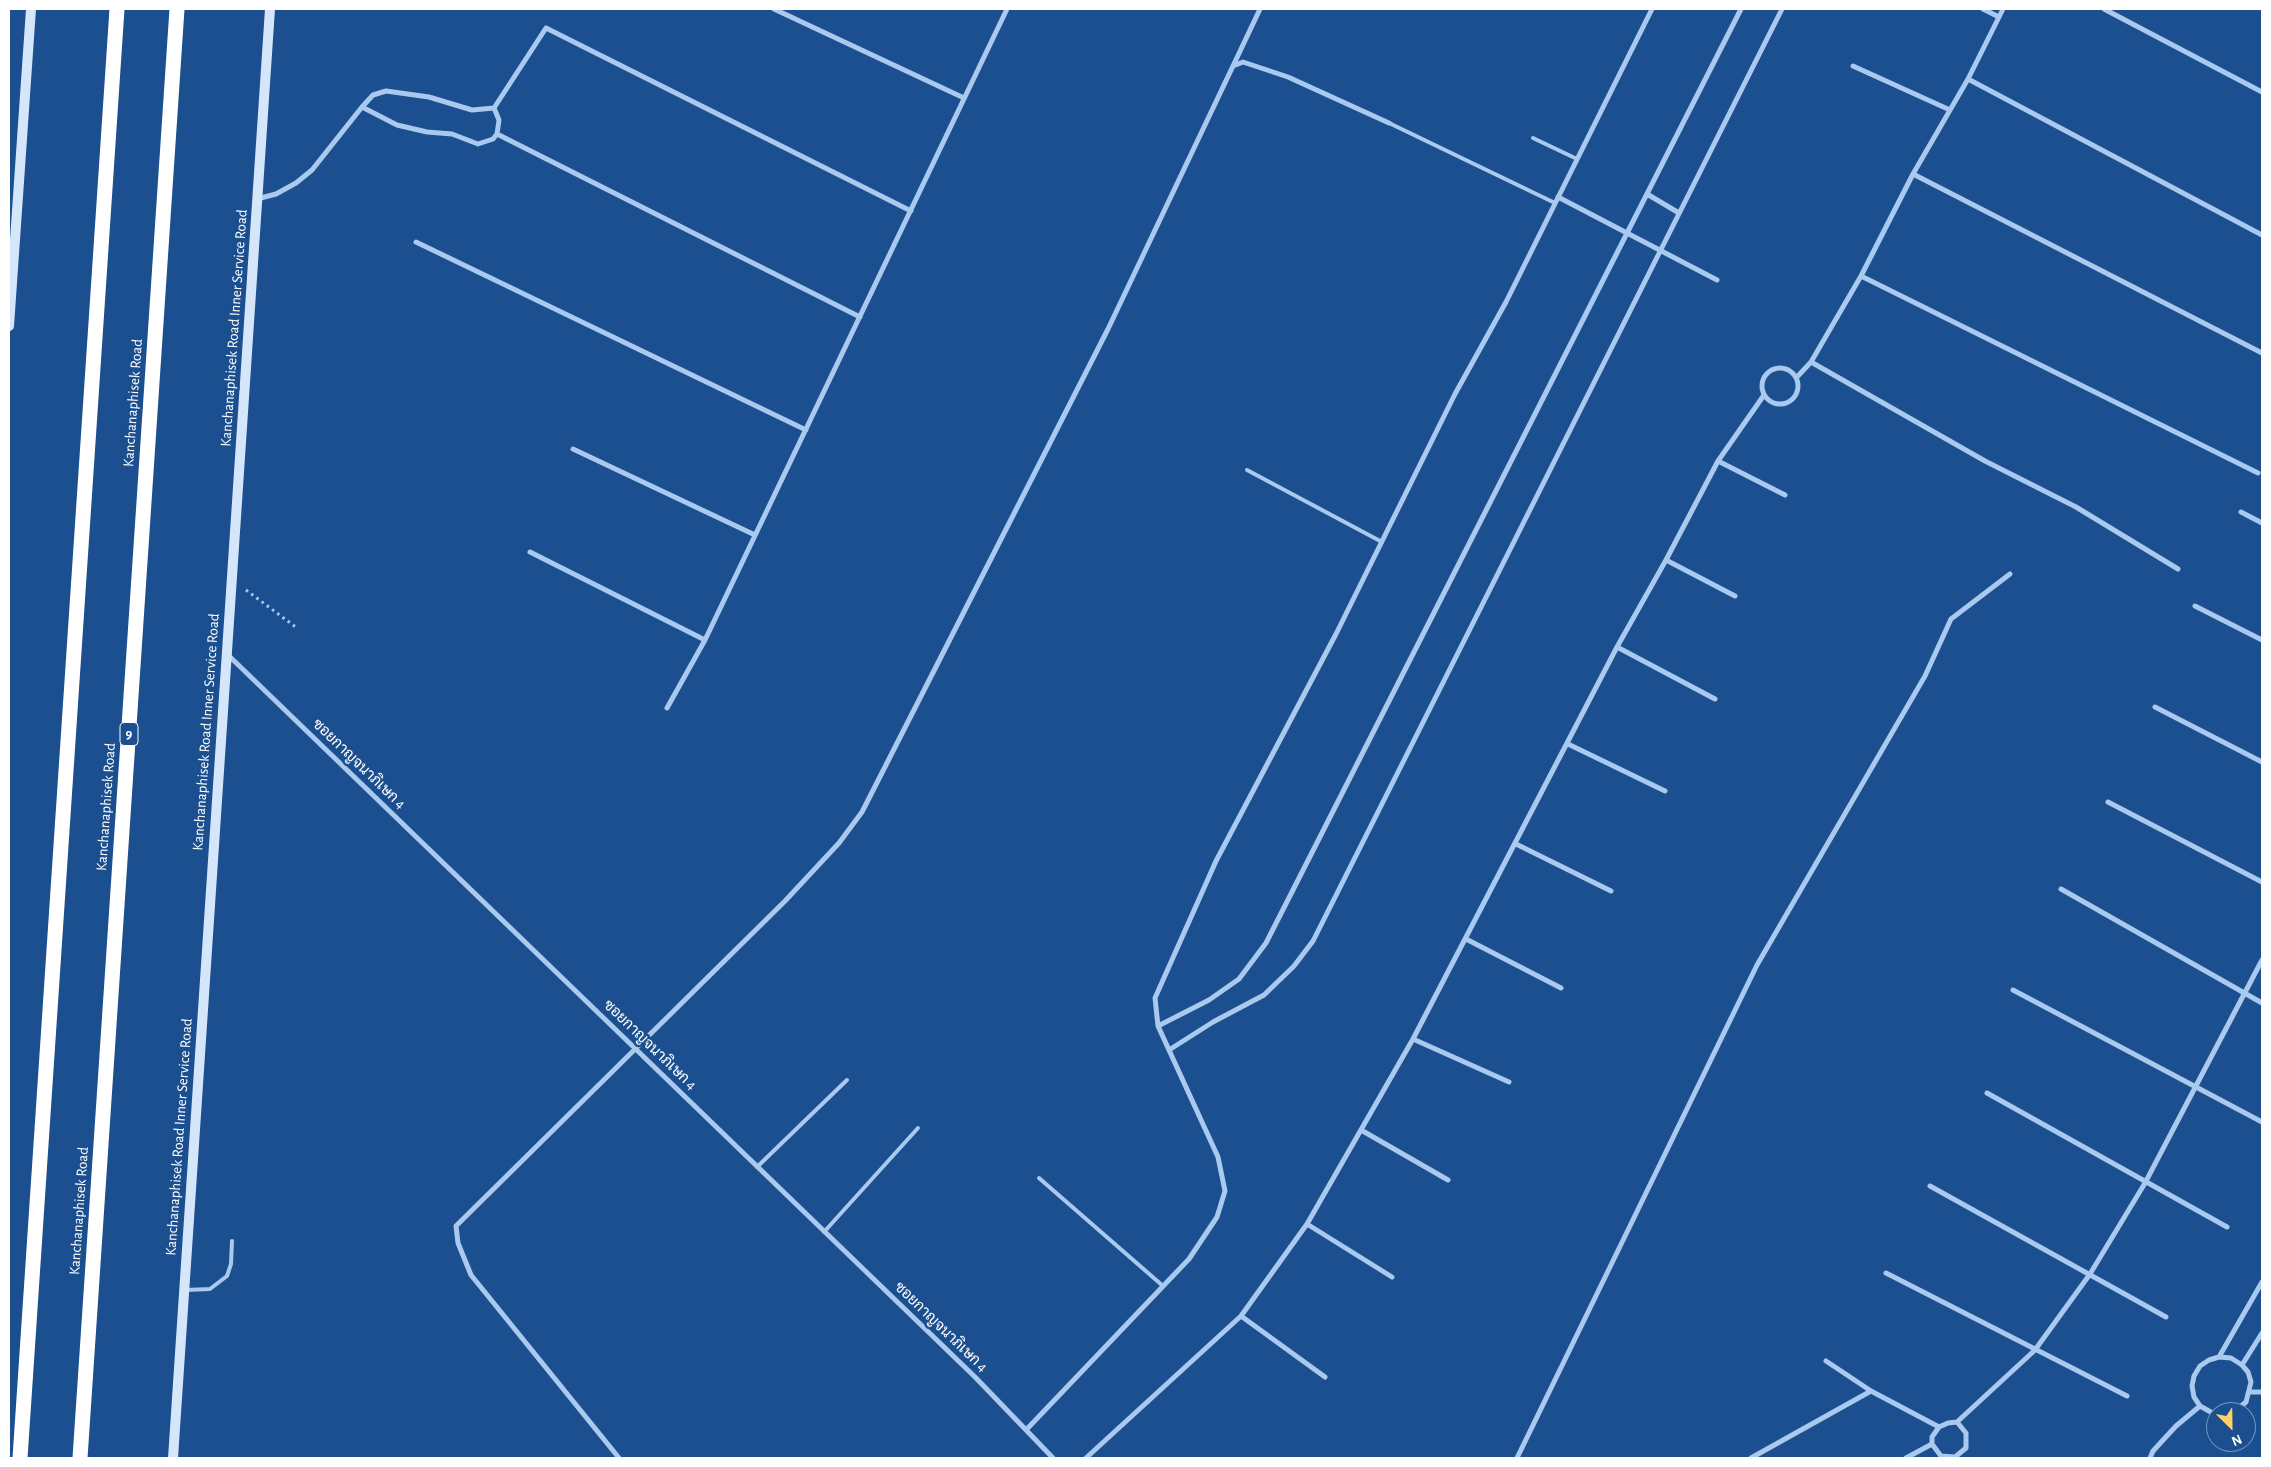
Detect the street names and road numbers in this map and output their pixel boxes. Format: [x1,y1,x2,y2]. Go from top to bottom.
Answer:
street label: Kanchanaphisek Road Inner Service Road [217,209,251,447]
street label: Kanchanaphisek Road [120,338,146,468]
street label: Kanchanaphisek Road Inner Service Road [189,613,223,851]
street label: ซอยกาญจนาภิเษก 4 [309,715,409,813]
road number: 9 [120,722,138,746]
street label: Kanchanaphisek Road [93,742,119,872]
street label: ซอยกาญจนาภิเษก 4 [600,996,700,1094]
street label: Kanchanaphisek Road Inner Service Road [162,1018,196,1256]
street label: Kanchanaphisek Road [66,1146,92,1276]
street label: ซอยกาญจนาภิเษก 4 [891,1278,991,1376]

